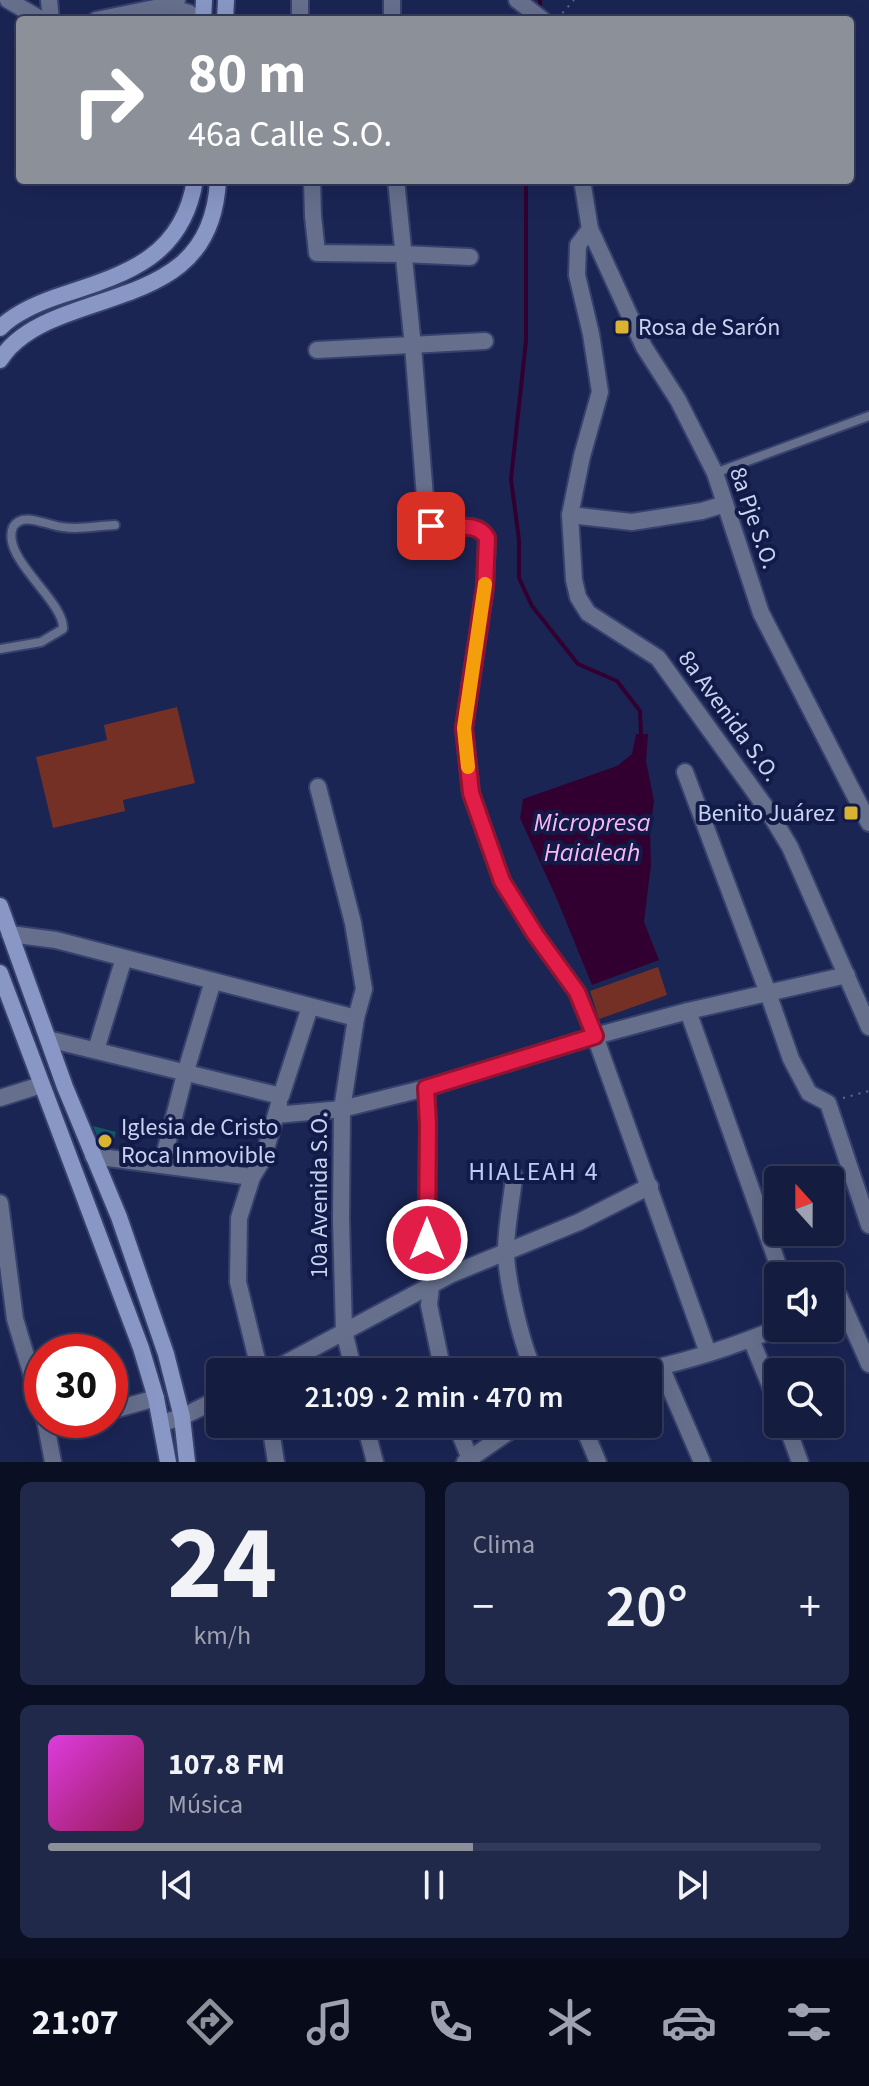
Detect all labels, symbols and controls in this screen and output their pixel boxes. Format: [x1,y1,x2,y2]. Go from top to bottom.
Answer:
text: 80 m [188,35,306,114]
icon: right [56,48,160,152]
text: 46a Calle S.O. [188,109,392,160]
place label: Rosa de Sarón [638,310,780,345]
marker: Rosa de Sarón [613,318,631,336]
street label: 8a Pje S.O. [720,462,788,574]
pin [397,492,465,560]
icon: arrive [409,504,453,548]
street label: 8a Avenida S.O. [669,643,789,789]
place label: Benito Juárez [698,796,835,831]
water label: Micropresa Haialeah [533,804,651,871]
marker: Benito Juárez [842,804,860,822]
place label: Iglesia de Cristo Roca Inmovible [121,1110,279,1173]
street label: 10a Avenida S.O. [302,1112,337,1278]
marker: Iglesia de Cristo Roca Inmovible [96,1132,114,1150]
district label: HIALEAH 4 [468,1153,600,1190]
north arrow [764,1166,844,1246]
map controls [764,1166,844,1438]
position arrow [385,1198,469,1282]
button: sound [764,1262,844,1342]
speed limit sign: 30 [24,1334,128,1438]
button: search [764,1358,844,1438]
text: 21:09 · 2 min · 470 m [304,1376,564,1419]
text: 24 [167,1491,277,1639]
text: Clima [473,1526,535,1563]
text: 20° [606,1565,688,1650]
text: − [473,1576,494,1639]
text: + [799,1576,821,1639]
text: km/h [193,1617,251,1654]
text: 107.8 FM [168,1743,285,1786]
text: Música [168,1786,243,1823]
icon: previous [155,1863,199,1907]
icon: pause [412,1863,456,1907]
icon: next [670,1863,714,1907]
icon: directions [182,1994,238,2050]
icon: music [302,1994,358,2050]
icon: phone [422,1994,478,2050]
icon: climate [542,1994,598,2050]
icon: car [661,1994,717,2050]
icon: filters [781,1994,837,2050]
text: 21:07 [32,1997,119,2048]

